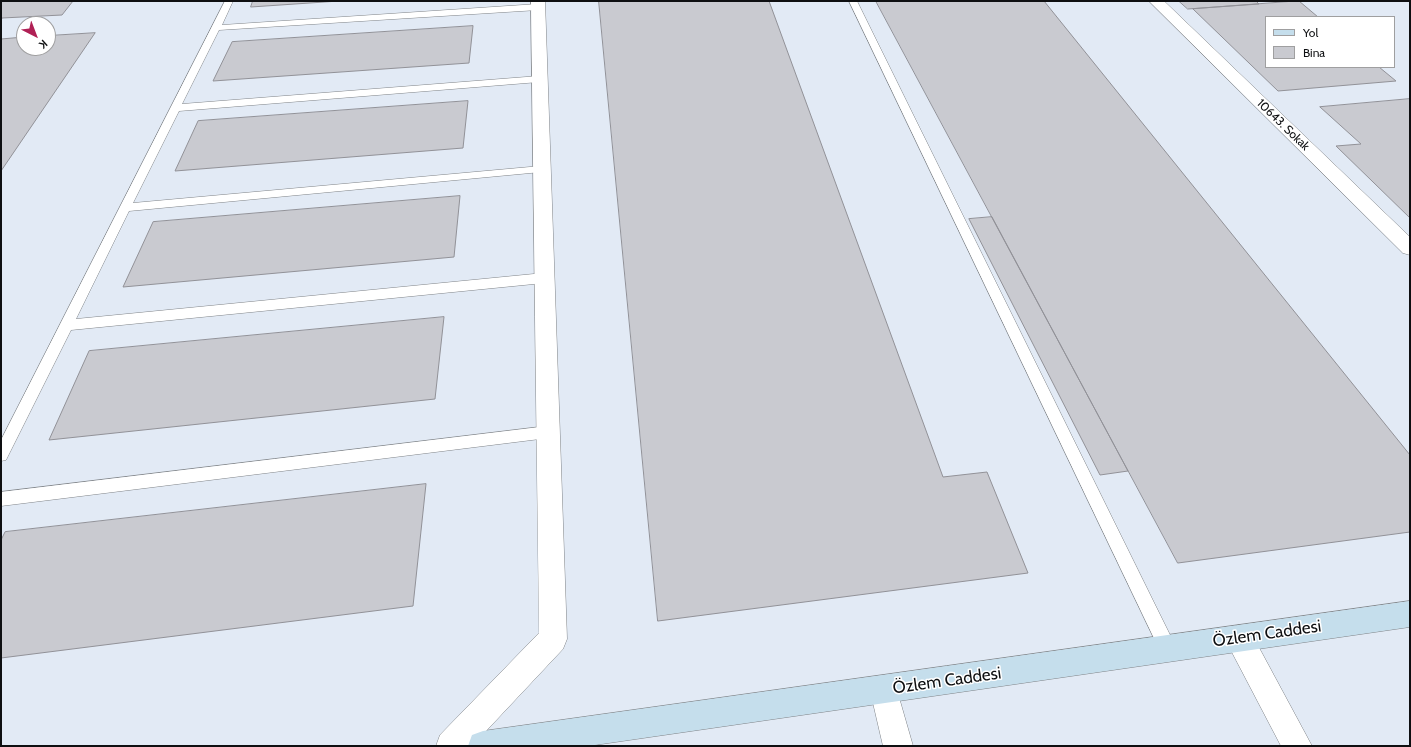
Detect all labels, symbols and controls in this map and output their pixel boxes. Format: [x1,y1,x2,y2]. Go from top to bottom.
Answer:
north arrow [16,16,56,56]
legend [1265,16,1395,68]
text: Yol [1303,25,1318,40]
text: K [36,37,51,52]
text: Bina [1303,45,1325,60]
street label: 10643. Sokak [1254,96,1312,154]
street label: Özlem Caddesi [1212,616,1322,652]
street label: Özlem Caddesi [892,663,1002,699]

